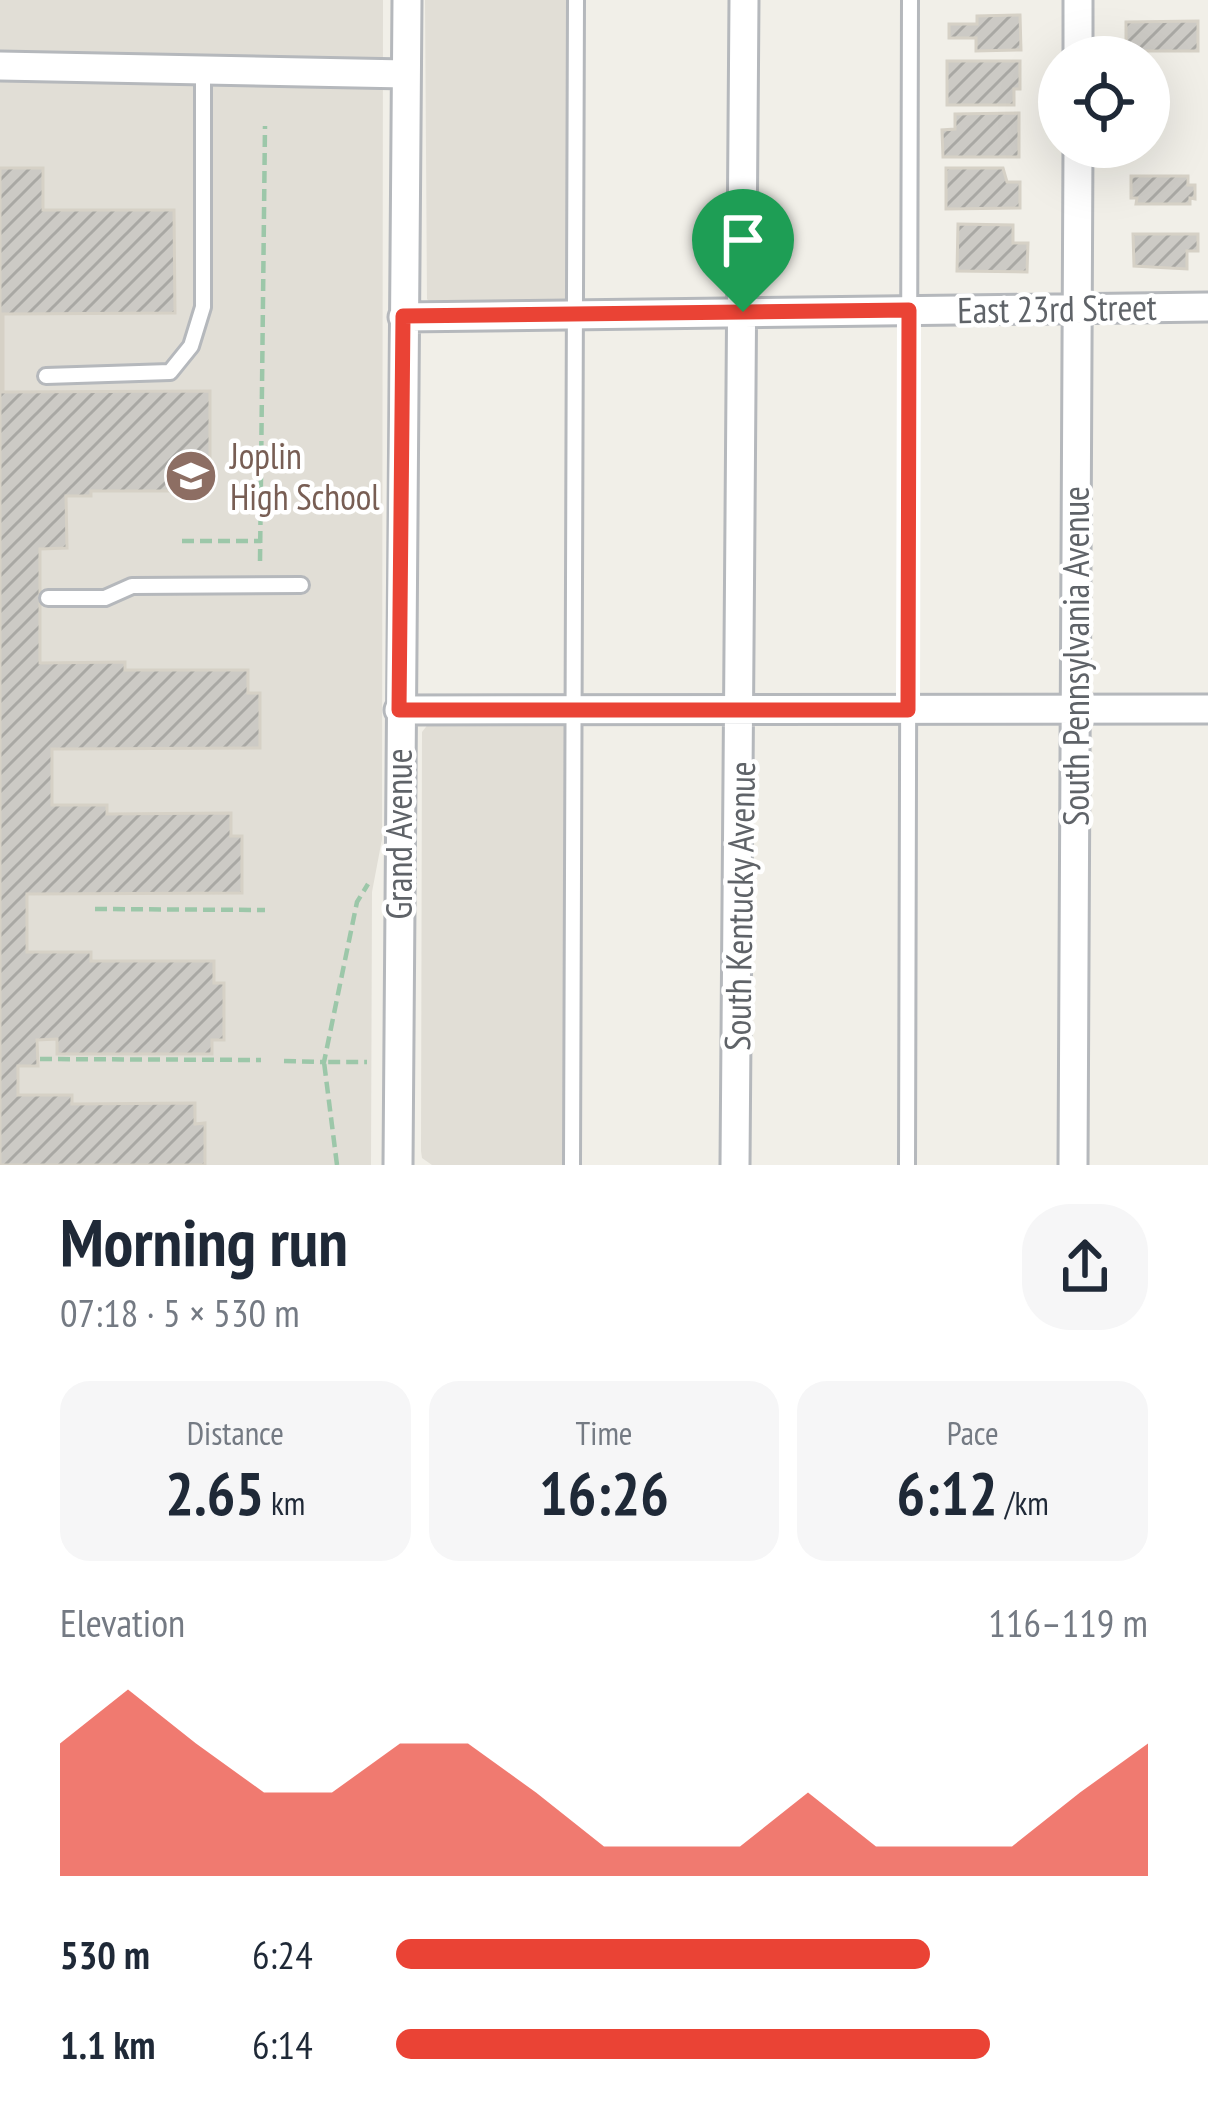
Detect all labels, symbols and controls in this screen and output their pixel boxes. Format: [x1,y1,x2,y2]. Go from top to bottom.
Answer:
map controls [1038,36,1170,168]
button: locate [1038,36,1170,168]
pin [692,189,794,312]
icon: arrive [710,207,776,273]
street label: East 23rd Street [957,283,1157,333]
place label: Joplin High School [229,432,380,520]
school or university icon: Joplin High School [163,448,219,504]
street label: South Pennsylvania Avenue [1052,486,1099,826]
street label: Grand Avenue [375,748,422,920]
street label: South Kentucky Avenue [713,761,765,1051]
text: Morning run [60,1199,348,1284]
button: share [1022,1204,1148,1330]
text: 07:18 · 5 × 530 m [60,1287,300,1338]
text: Distance [187,1411,284,1454]
text: Time [575,1411,633,1454]
text: Pace [947,1411,999,1454]
text: 2.65 [165,1454,264,1532]
text: 16:26 [539,1454,669,1532]
text: 6:12 [897,1454,998,1532]
text: km [264,1481,305,1524]
text: /km [998,1481,1049,1524]
text: Elevation [60,1597,185,1648]
text: 116–119 m [988,1597,1148,1648]
text: 530 m [60,1929,150,1980]
text: 6:24 [252,1929,313,1980]
text: 1.1 km [60,2019,155,2070]
text: 6:14 [252,2019,313,2070]

